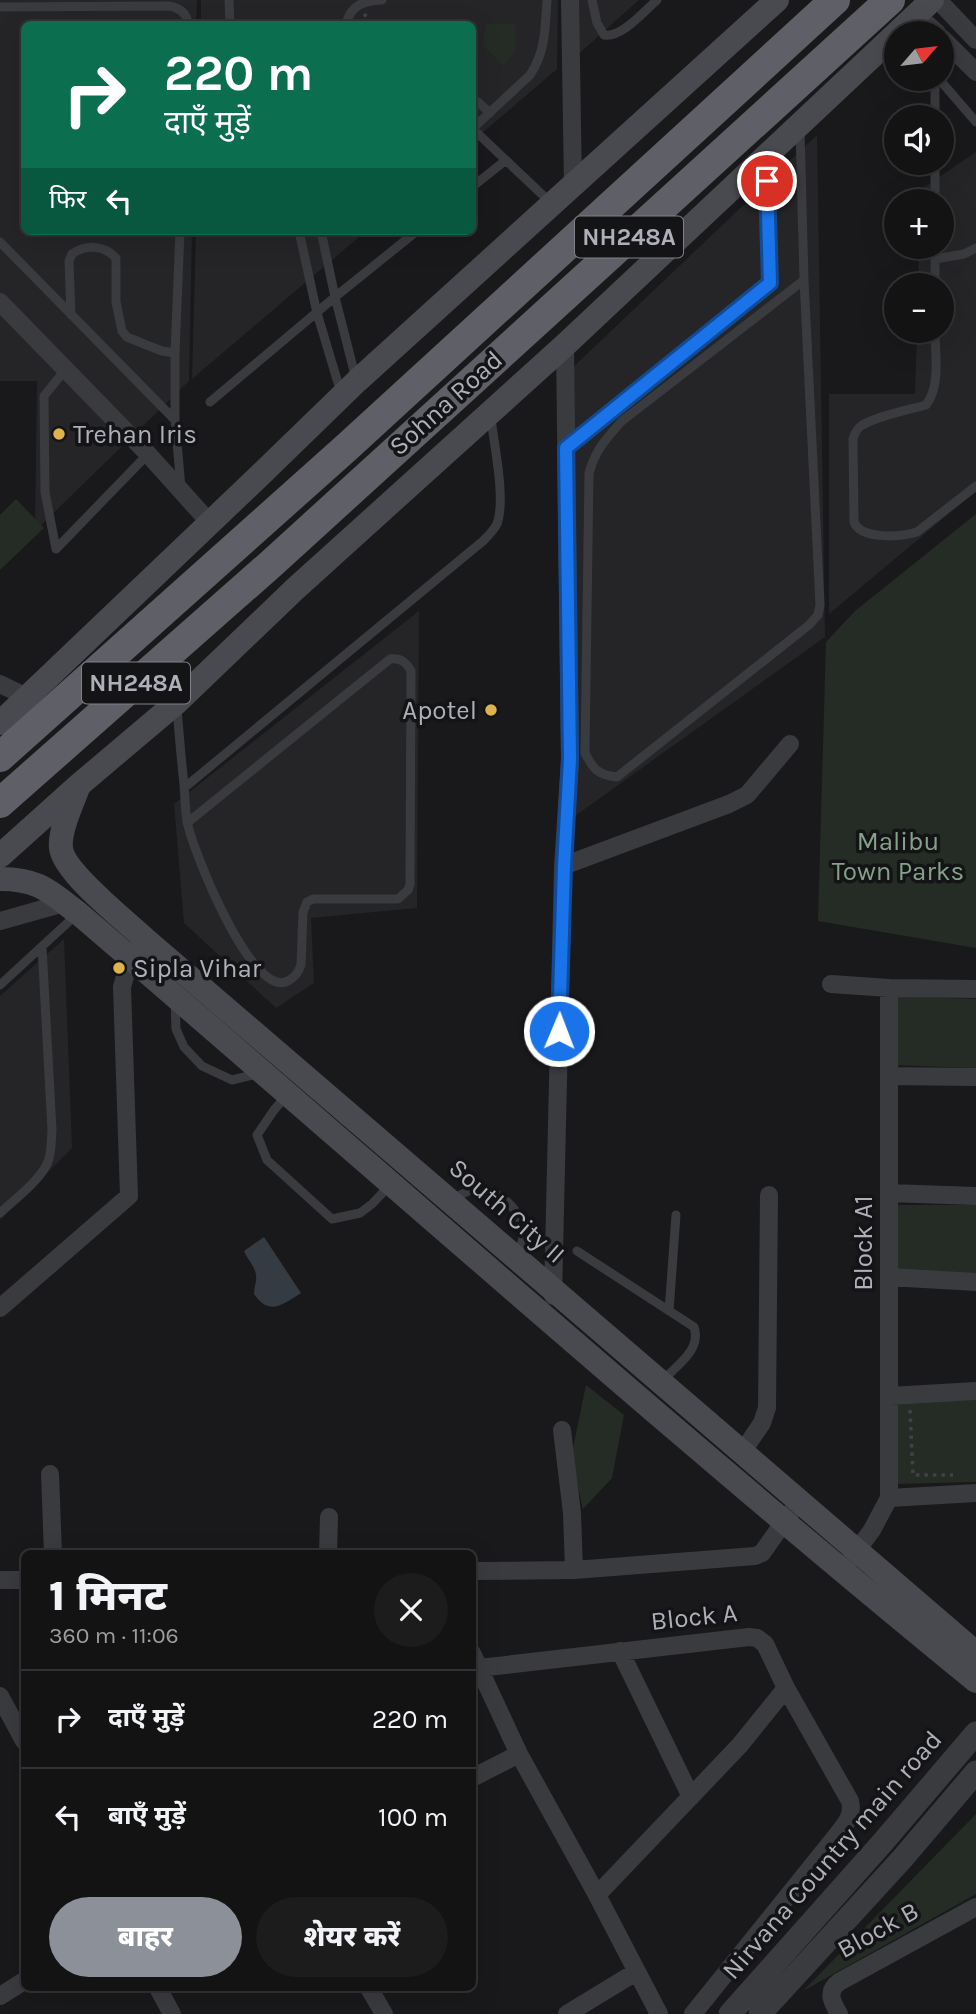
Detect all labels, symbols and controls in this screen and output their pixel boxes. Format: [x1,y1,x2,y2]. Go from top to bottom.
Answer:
north arrow [884,21,954,91]
map controls [884,21,954,343]
text: 220 m [164,45,313,102]
icon: right [49,49,140,140]
text: दाएँ मुड़ें [164,104,251,141]
button: sound [884,105,954,175]
pin [737,151,797,211]
icon: arrive [748,162,786,200]
icon: left [100,182,138,220]
text: फिर [49,184,86,215]
button: + [884,189,954,259]
road number: NH248A [575,216,683,258]
button: − [884,273,954,343]
street label: Sohna Road [383,344,509,462]
place label: Trehan Iris [73,419,197,450]
marker: Trehan Iris [51,426,67,442]
road number: NH248A [82,662,190,704]
place label: Apotel [402,695,477,726]
marker: Apotel [483,702,499,718]
park label: Malibu Town Parks [832,826,964,887]
place label: Sipla Vihar [133,953,262,984]
marker: Sipla Vihar [111,960,127,976]
position arrow [522,994,596,1068]
street label: South City II [443,1152,571,1270]
street label: Block A1 [848,1195,879,1291]
text: 1 मिनट [49,1571,167,1621]
button: close [374,1573,448,1647]
street label: Block A [649,1597,739,1637]
text: 360 m · 11:06 [49,1622,179,1649]
icon: right [49,1700,87,1738]
text: दाएँ मुड़ें [108,1702,184,1733]
text: 220 m [372,1704,448,1735]
street label: Nirvana Country main road [716,1724,948,1986]
icon: left [49,1798,87,1836]
text: बाएँ मुड़ें [108,1800,186,1831]
text: 100 m [378,1802,448,1833]
street label: Block B [832,1895,924,1965]
button: बाहर [49,1897,242,1977]
button: शेयर करें [256,1897,448,1977]

